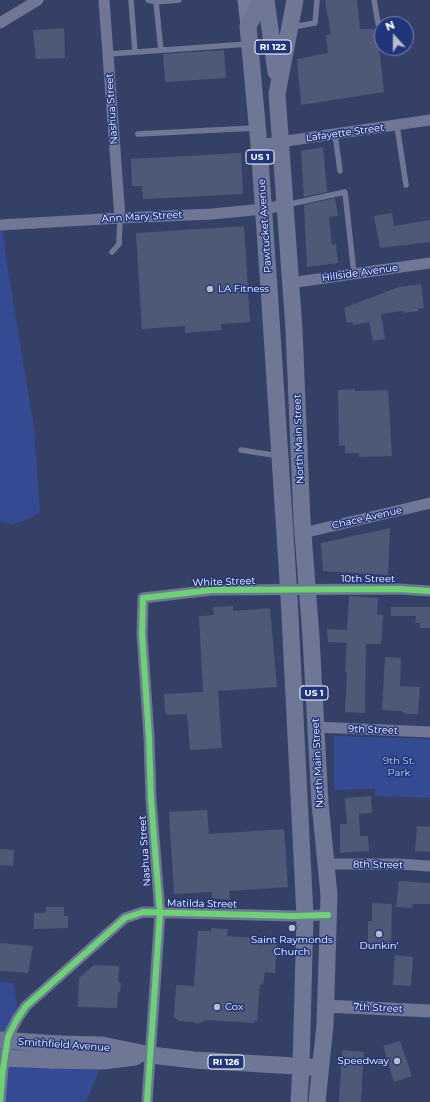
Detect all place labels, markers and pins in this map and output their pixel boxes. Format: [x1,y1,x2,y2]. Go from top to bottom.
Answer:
place label: LA Fitness [218,283,269,295]
marker: LA Fitness [205,284,215,294]
marker: Saint Raymonds Church [287,923,297,933]
marker: Dunkin' [374,929,384,939]
place label: Saint Raymonds Church [251,934,333,958]
place label: Dunkin' [359,940,399,952]
place label: Cox [225,1001,243,1013]
marker: Cox [212,1002,222,1012]
place label: Speedway [337,1055,389,1067]
marker: Speedway [392,1056,402,1066]

